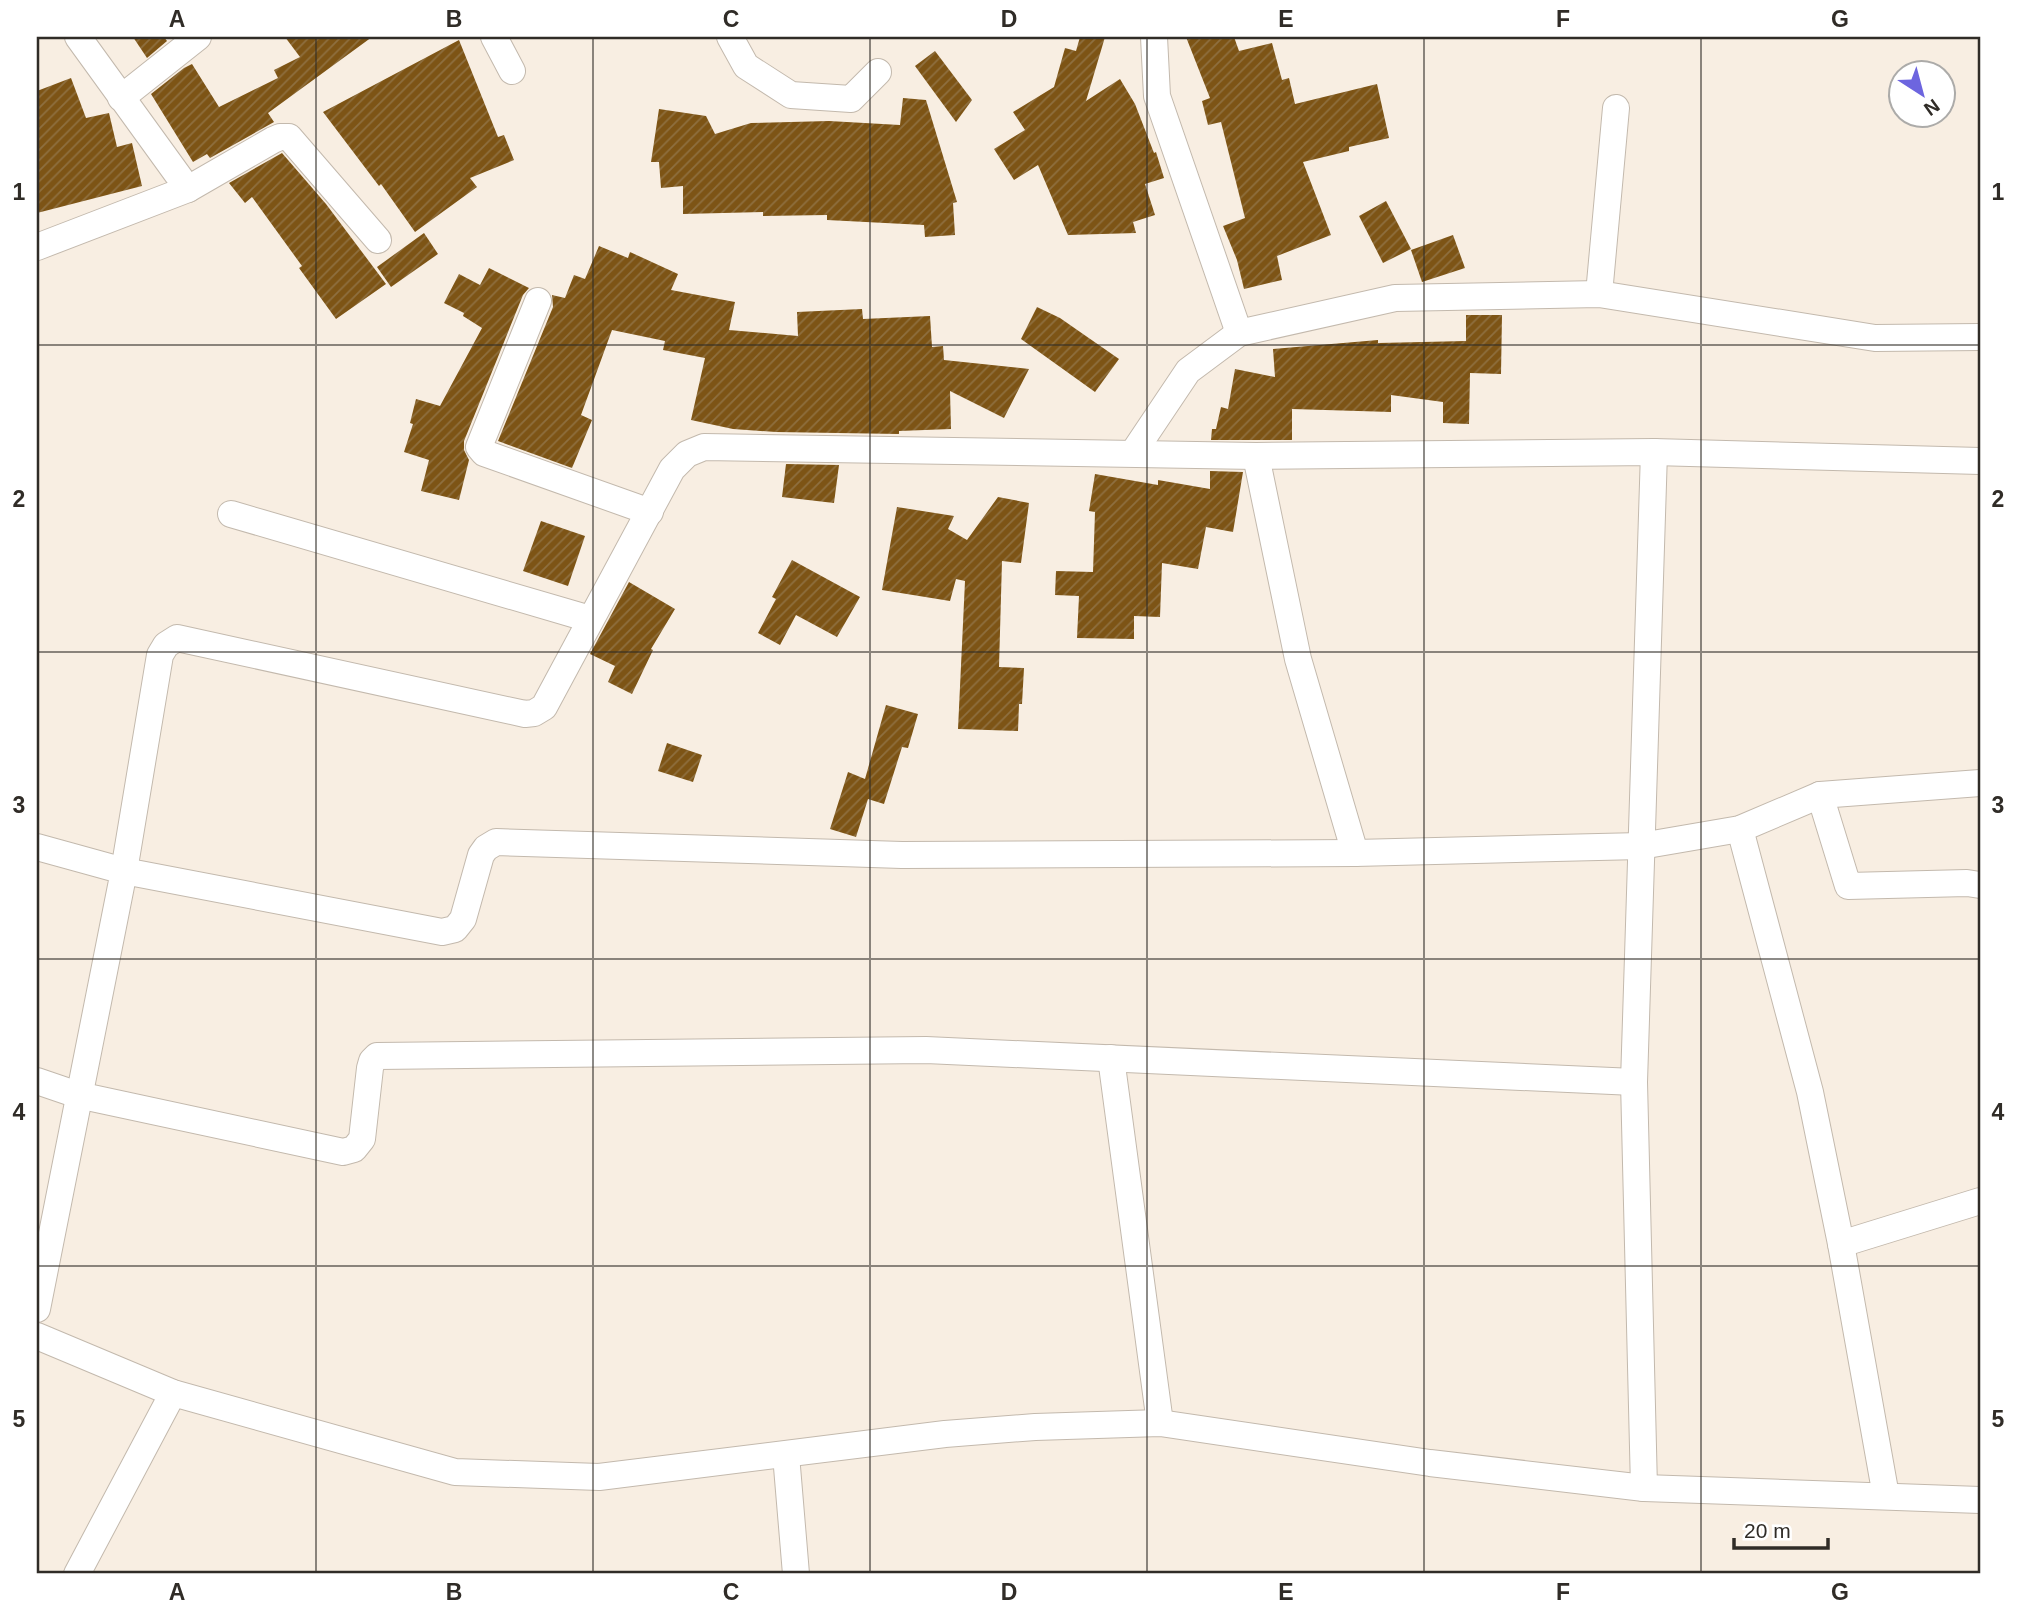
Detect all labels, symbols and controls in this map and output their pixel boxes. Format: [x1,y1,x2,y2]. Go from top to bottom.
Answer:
text: A [169,6,185,32]
text: B [446,6,462,32]
text: C [723,6,739,32]
text: D [1001,6,1017,32]
text: E [1278,6,1294,32]
text: F [1556,6,1570,32]
text: G [1831,6,1849,32]
north arrow [1888,60,1958,130]
text: N [1920,95,1943,120]
text: 1 [13,179,26,205]
text: 1 [1992,179,2005,205]
text: 2 [13,486,25,512]
text: 2 [1992,486,2004,512]
text: 3 [13,792,25,818]
text: 3 [1992,792,2004,818]
text: 4 [13,1099,26,1125]
text: 4 [1992,1099,2005,1125]
text: 5 [13,1406,26,1432]
text: 5 [1992,1406,2005,1432]
scale bar [1734,1506,1828,1550]
text: 20 m [1744,1519,1791,1542]
text: A [169,1579,185,1605]
text: B [446,1579,462,1605]
text: C [723,1579,739,1605]
text: D [1001,1579,1017,1605]
text: E [1278,1579,1294,1605]
text: F [1556,1579,1570,1605]
text: G [1831,1579,1849,1605]

